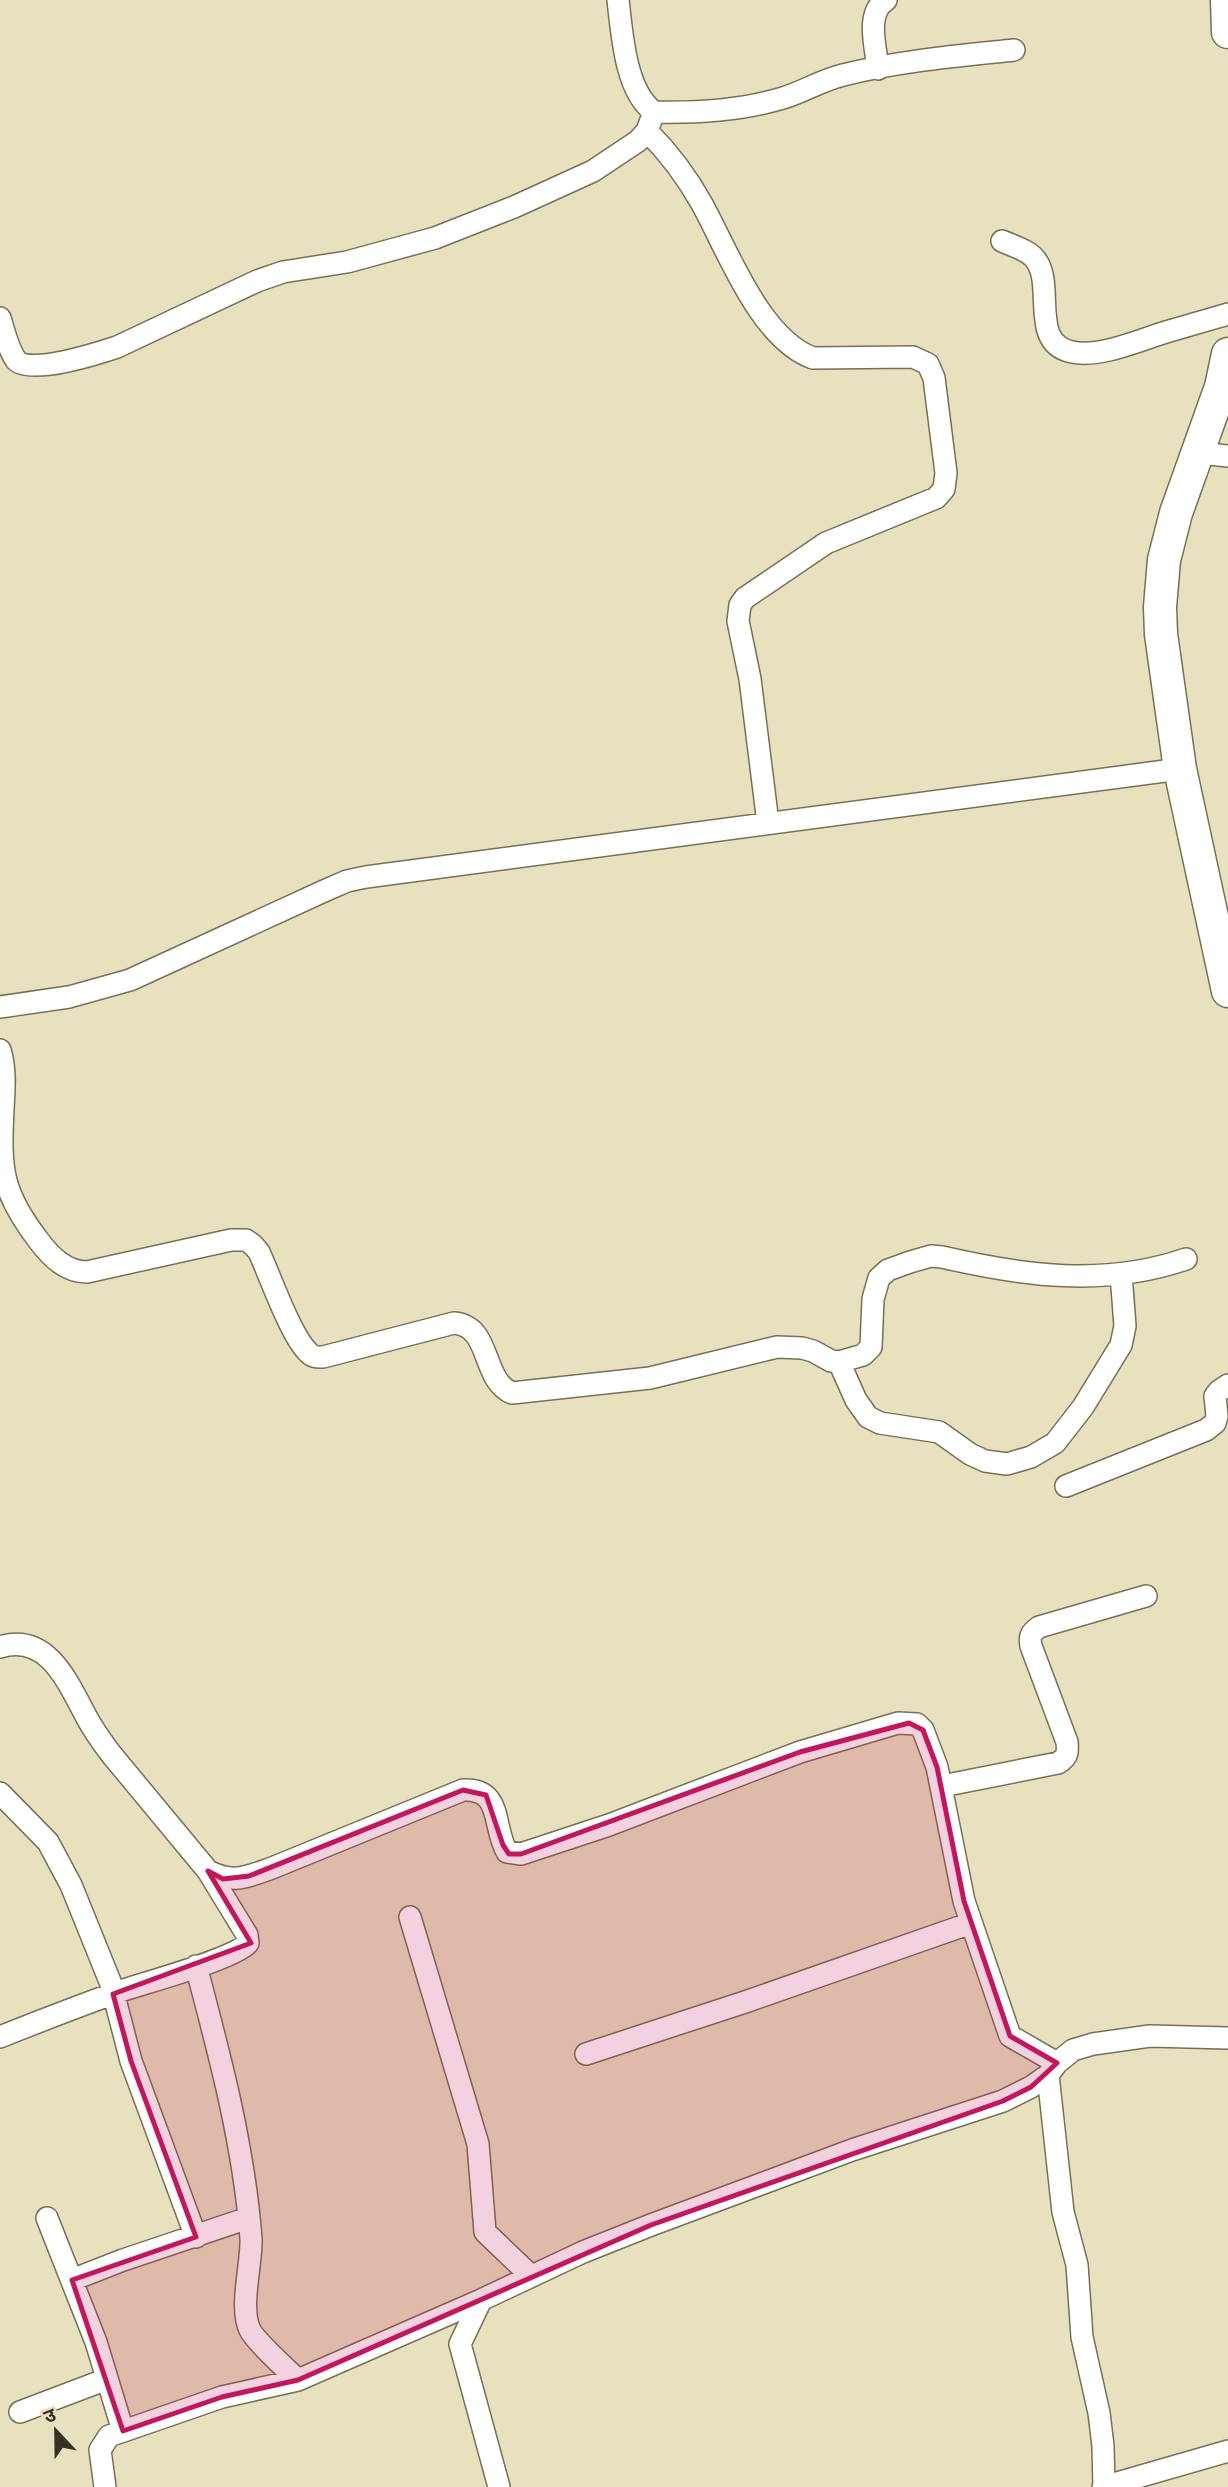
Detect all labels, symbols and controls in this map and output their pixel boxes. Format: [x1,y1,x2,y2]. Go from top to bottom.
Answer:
north arrow [21,2396,91,2466]
text: उ [40,2403,60,2428]

